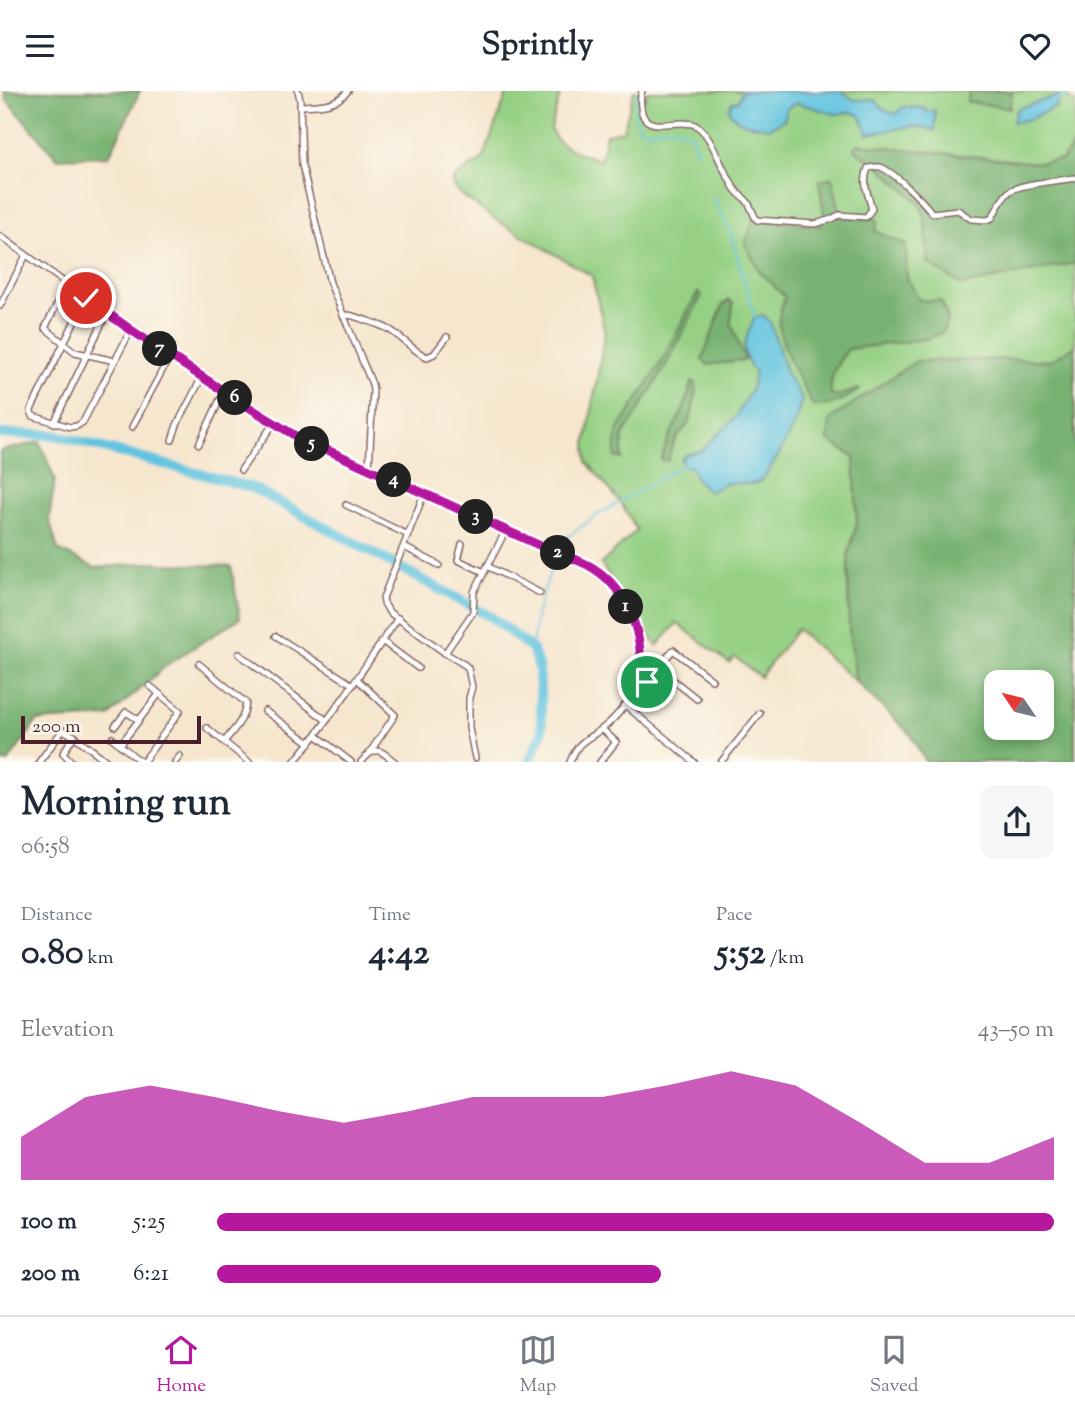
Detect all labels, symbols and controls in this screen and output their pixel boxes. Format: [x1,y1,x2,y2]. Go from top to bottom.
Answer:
text: Sprintly [481,23,594,69]
icon: menu [21,27,59,65]
icon: heart [1016,27,1054,65]
pin [56,268,116,328]
icon: check [67,279,105,317]
pin: 7 [142,331,178,367]
text: 7 [155,335,164,362]
pin: 6 [218,381,252,415]
text: 6 [230,384,239,411]
pin: 5 [294,427,330,461]
text: 5 [308,430,315,457]
pin: 4 [376,463,412,497]
text: 4 [389,466,398,493]
pin: 3 [458,499,494,535]
text: 3 [472,503,479,530]
pin: 2 [540,535,576,571]
text: 2 [553,539,562,566]
pin: 1 [608,589,644,625]
text: 1 [622,593,629,620]
pin [617,652,677,712]
icon: arrive [628,663,666,701]
north arrow [984,670,1054,740]
map controls [984,670,1054,740]
scale bar [21,713,201,745]
text: 200 m [32,714,81,741]
text: Morning run [21,778,231,832]
button: share [980,785,1054,859]
text: 06:58 [21,831,70,864]
text: Distance [21,902,93,929]
text: Time [369,902,411,929]
text: Pace [716,902,753,929]
text: 0.80 [21,929,83,980]
text: 4:42 [369,929,429,980]
text: 5:52 [716,929,766,980]
text: km [83,945,114,972]
text: /km [766,945,804,972]
text: Elevation [21,1014,114,1047]
text: 43–50 m [978,1014,1054,1047]
text: 100 m [21,1206,77,1239]
text: 5:25 [133,1206,165,1239]
text: 200 m [21,1258,80,1291]
text: 6:21 [133,1258,169,1291]
tab: Home [156,1331,206,1400]
tab: Map [519,1331,557,1400]
tab: Saved [870,1331,919,1400]

